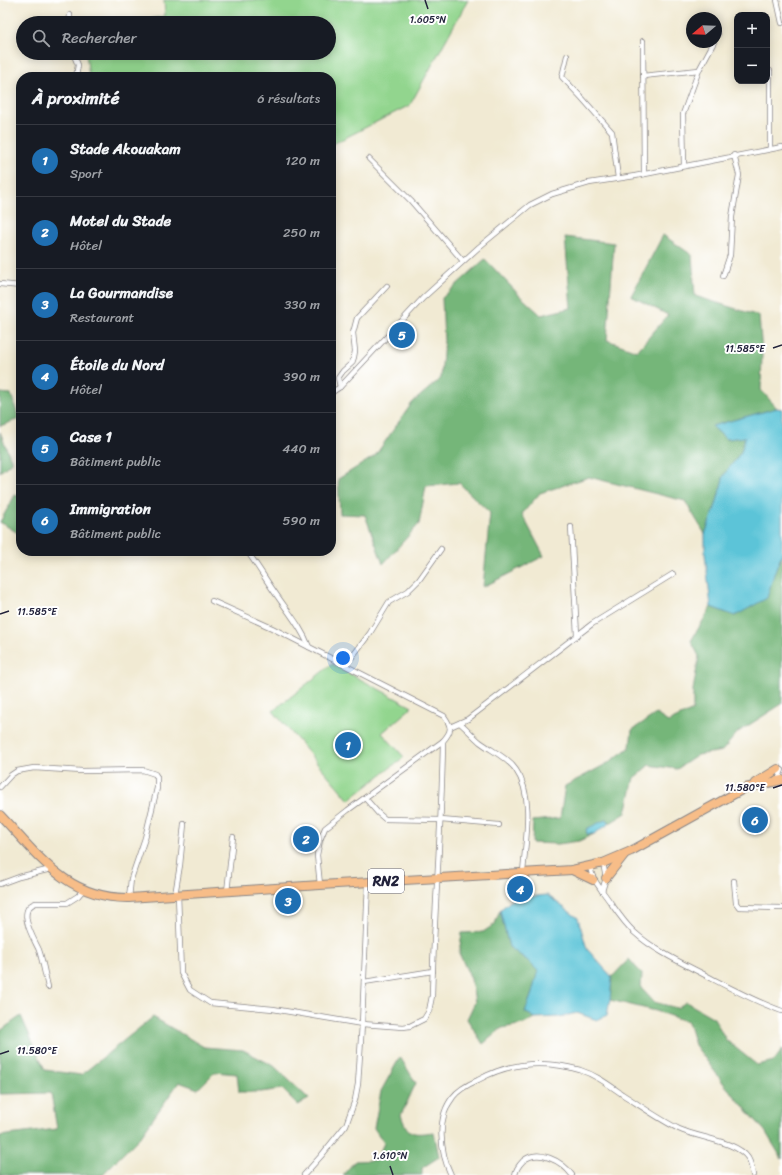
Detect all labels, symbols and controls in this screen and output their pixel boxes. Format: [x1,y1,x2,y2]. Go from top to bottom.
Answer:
text: 1.605°N [410,11,446,29]
north arrow [686,12,722,48]
map controls [734,12,770,84]
button: + [734,12,770,48]
search box [16,16,336,60]
text: Rechercher [62,25,137,51]
icon: search [30,27,52,49]
button: − [734,48,770,84]
text: À proximité [32,83,119,113]
text: 6 résultats [257,87,320,110]
text: Stade Akouakam [70,136,181,162]
text: 1 [42,149,48,172]
text: 120 m [285,149,320,172]
text: Sport [70,162,102,185]
text: Motel du Stade [70,208,171,234]
text: 2 [41,221,49,244]
text: 250 m [283,221,320,244]
text: Hôtel [70,234,102,257]
text: La Gourmandise [70,280,173,306]
text: 3 [41,293,49,316]
text: 330 m [284,293,320,316]
text: Restaurant [70,306,134,329]
pin: 5 [389,320,415,350]
text: 11.585°E [725,340,766,358]
text: Étoile du Nord [70,352,164,378]
text: 4 [41,365,49,388]
text: 390 m [283,365,320,388]
text: Hôtel [70,378,102,401]
text: Case 1 [70,424,112,450]
text: 5 [41,437,49,460]
text: 440 m [282,437,320,460]
text: Bâtiment public [70,450,161,473]
text: Immigration [70,496,151,522]
text: 6 [41,509,49,532]
text: 590 m [282,509,320,532]
text: Bâtiment public [70,522,161,545]
text: 11.585°E [17,603,58,621]
your location [333,648,353,668]
pin: 1 [335,730,361,760]
text: 11.580°E [725,779,766,797]
pin: 6 [742,805,768,835]
pin: 2 [293,824,319,854]
road number: RN2 [368,869,404,893]
pin: 4 [507,874,533,904]
pin: 3 [275,886,301,916]
text: 11.580°E [17,1042,58,1060]
text: 1.610°N [373,1147,407,1165]

